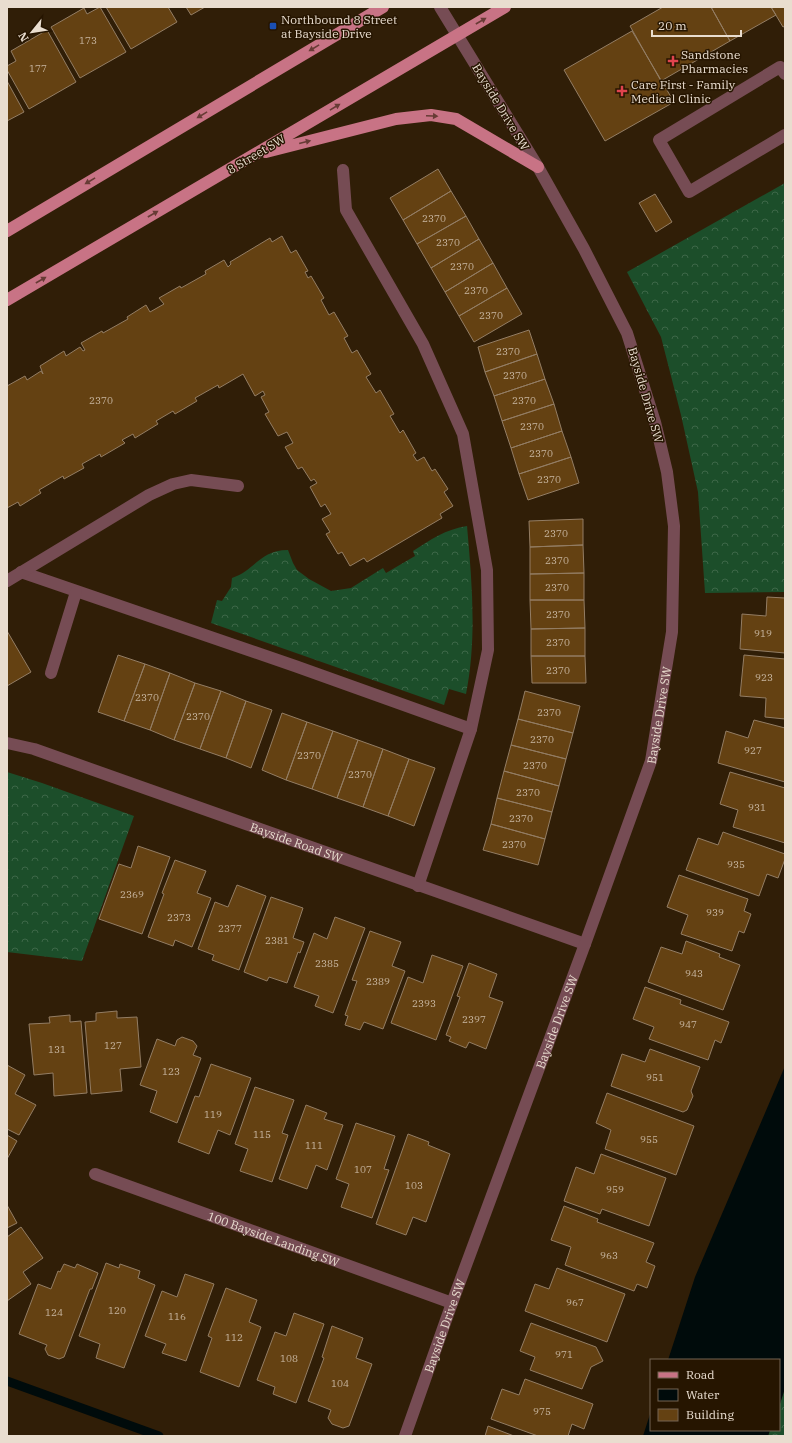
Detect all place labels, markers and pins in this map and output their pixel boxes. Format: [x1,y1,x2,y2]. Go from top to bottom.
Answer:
place label: Northbound 8 Street at Bayside Drive [281,12,397,41]
marker: Northbound 8 Street at Bayside Drive [268,21,278,31]
place label: Sandstone Pharmacies [681,47,748,76]
marker: Sandstone Pharmacies [668,56,678,66]
place label: Care First - Family Medical Clinic [631,77,736,106]
marker: Care First - Family Medical Clinic [616,85,628,97]

